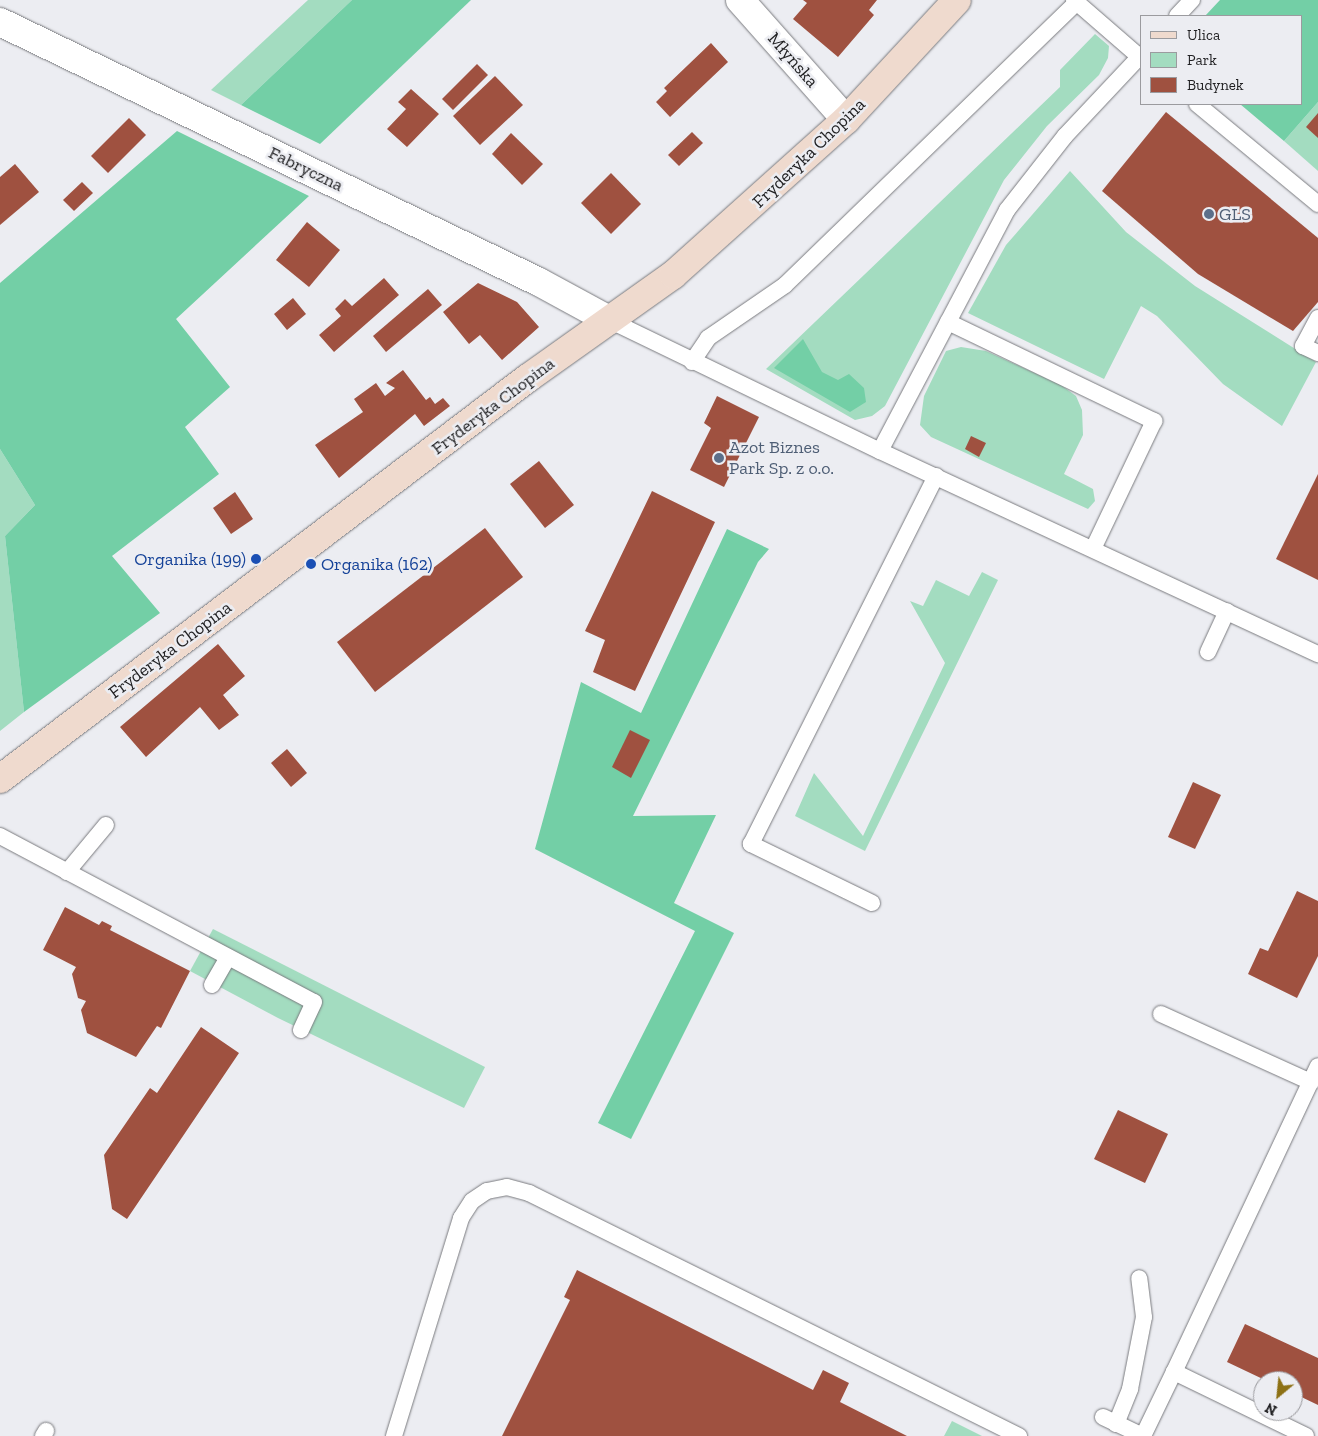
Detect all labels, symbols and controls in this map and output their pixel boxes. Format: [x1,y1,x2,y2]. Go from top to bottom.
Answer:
legend [1140,15,1303,105]
text: Ulica [1187,26,1220,44]
street label: Młyńska [763,28,823,92]
text: Park [1187,51,1217,69]
text: Budynek [1187,76,1244,94]
street label: Fryderyka Chopina [748,94,870,212]
street label: Fabryczna [265,142,347,196]
place label: GLS [1219,203,1251,225]
marker: GLS [1203,208,1215,220]
street label: Fryderyka Chopina [427,353,559,459]
place label: Azot Biznes Park Sp. z o.o. [729,437,834,479]
marker: Azot Biznes Park Sp. z o.o. [713,452,725,464]
place label: Organika (199) [134,548,246,570]
marker: Organika (199) [250,553,262,565]
place label: Organika (162) [321,553,433,575]
marker: Organika (162) [305,558,317,570]
street label: Fryderyka Chopina [104,597,236,703]
north arrow [1253,1371,1303,1421]
text: N [1263,1399,1280,1419]

